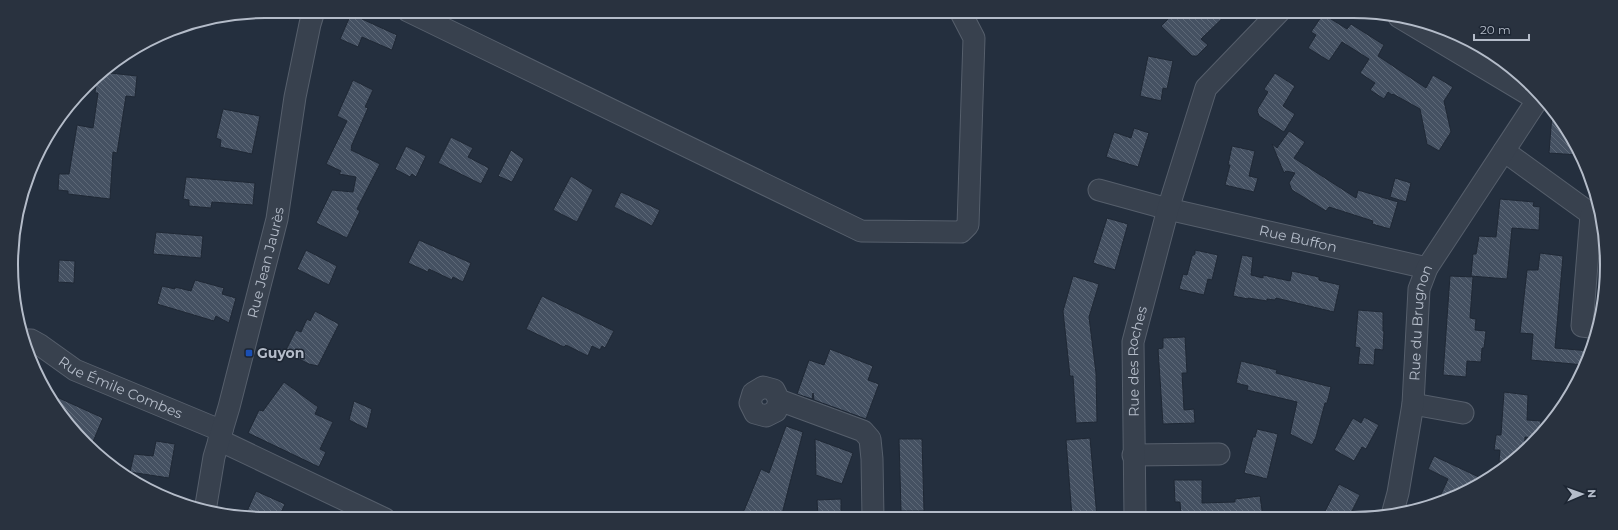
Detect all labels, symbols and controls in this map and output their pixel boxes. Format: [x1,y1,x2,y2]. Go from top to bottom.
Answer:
scale bar [1474,16,1529,42]
text: 20 m [1480,22,1511,37]
street label: Rue Jean Jaurès [243,206,288,320]
street label: Rue Buffon [1257,221,1339,256]
street label: Rue du Brugnon [1405,262,1436,381]
street label: Rue des Roches [1124,304,1151,417]
place label: Guyon [257,344,304,362]
marker: Guyon [244,348,254,358]
street label: Rue Émile Combes [55,352,185,423]
north arrow [1562,474,1602,514]
text: N [1585,489,1599,498]

